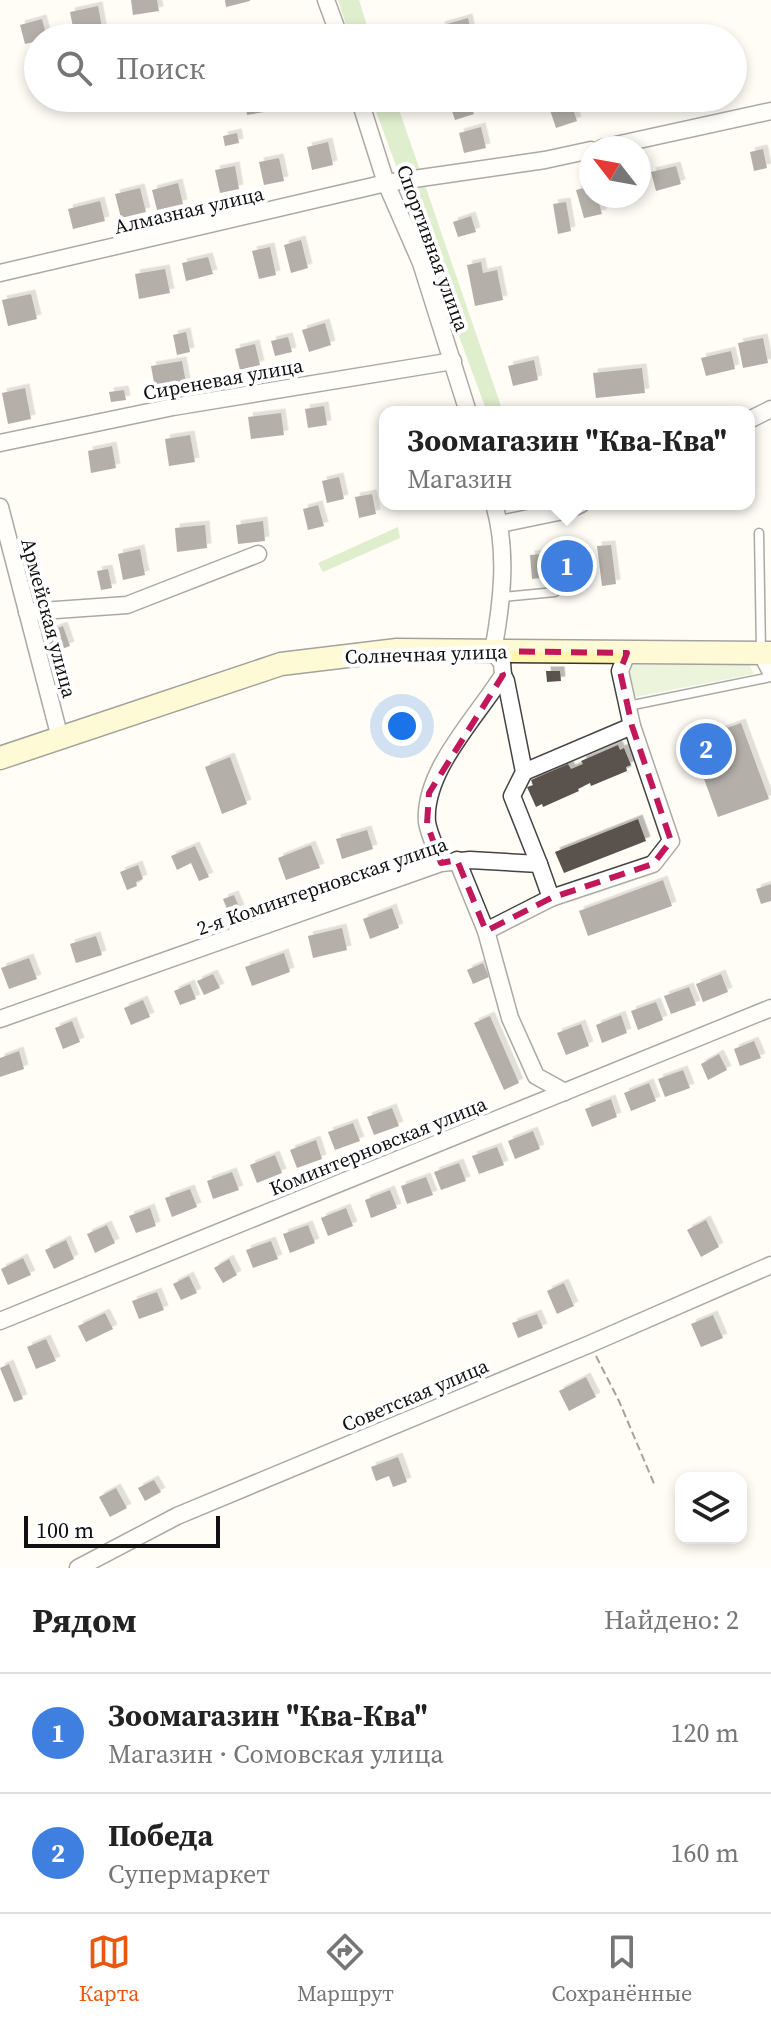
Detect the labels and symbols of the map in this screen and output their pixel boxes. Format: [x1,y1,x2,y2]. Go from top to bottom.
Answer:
north arrow [579,136,651,208]
street label: Спортивная улица [390,161,476,336]
street label: Алмазная улица [111,179,267,241]
street label: Сиреневая улица [141,351,306,407]
street label: Армейская улица [14,535,84,702]
pin: 1 [541,536,593,596]
street label: Солнечная улица [344,637,509,671]
your location [382,706,422,746]
pin: 2 [680,719,732,779]
street label: 2-я Коминтерновская улица [193,830,452,942]
street label: Коминтерновская улица [265,1089,492,1202]
street label: Советская улица [337,1351,493,1439]
scale bar [24,1512,220,1548]

